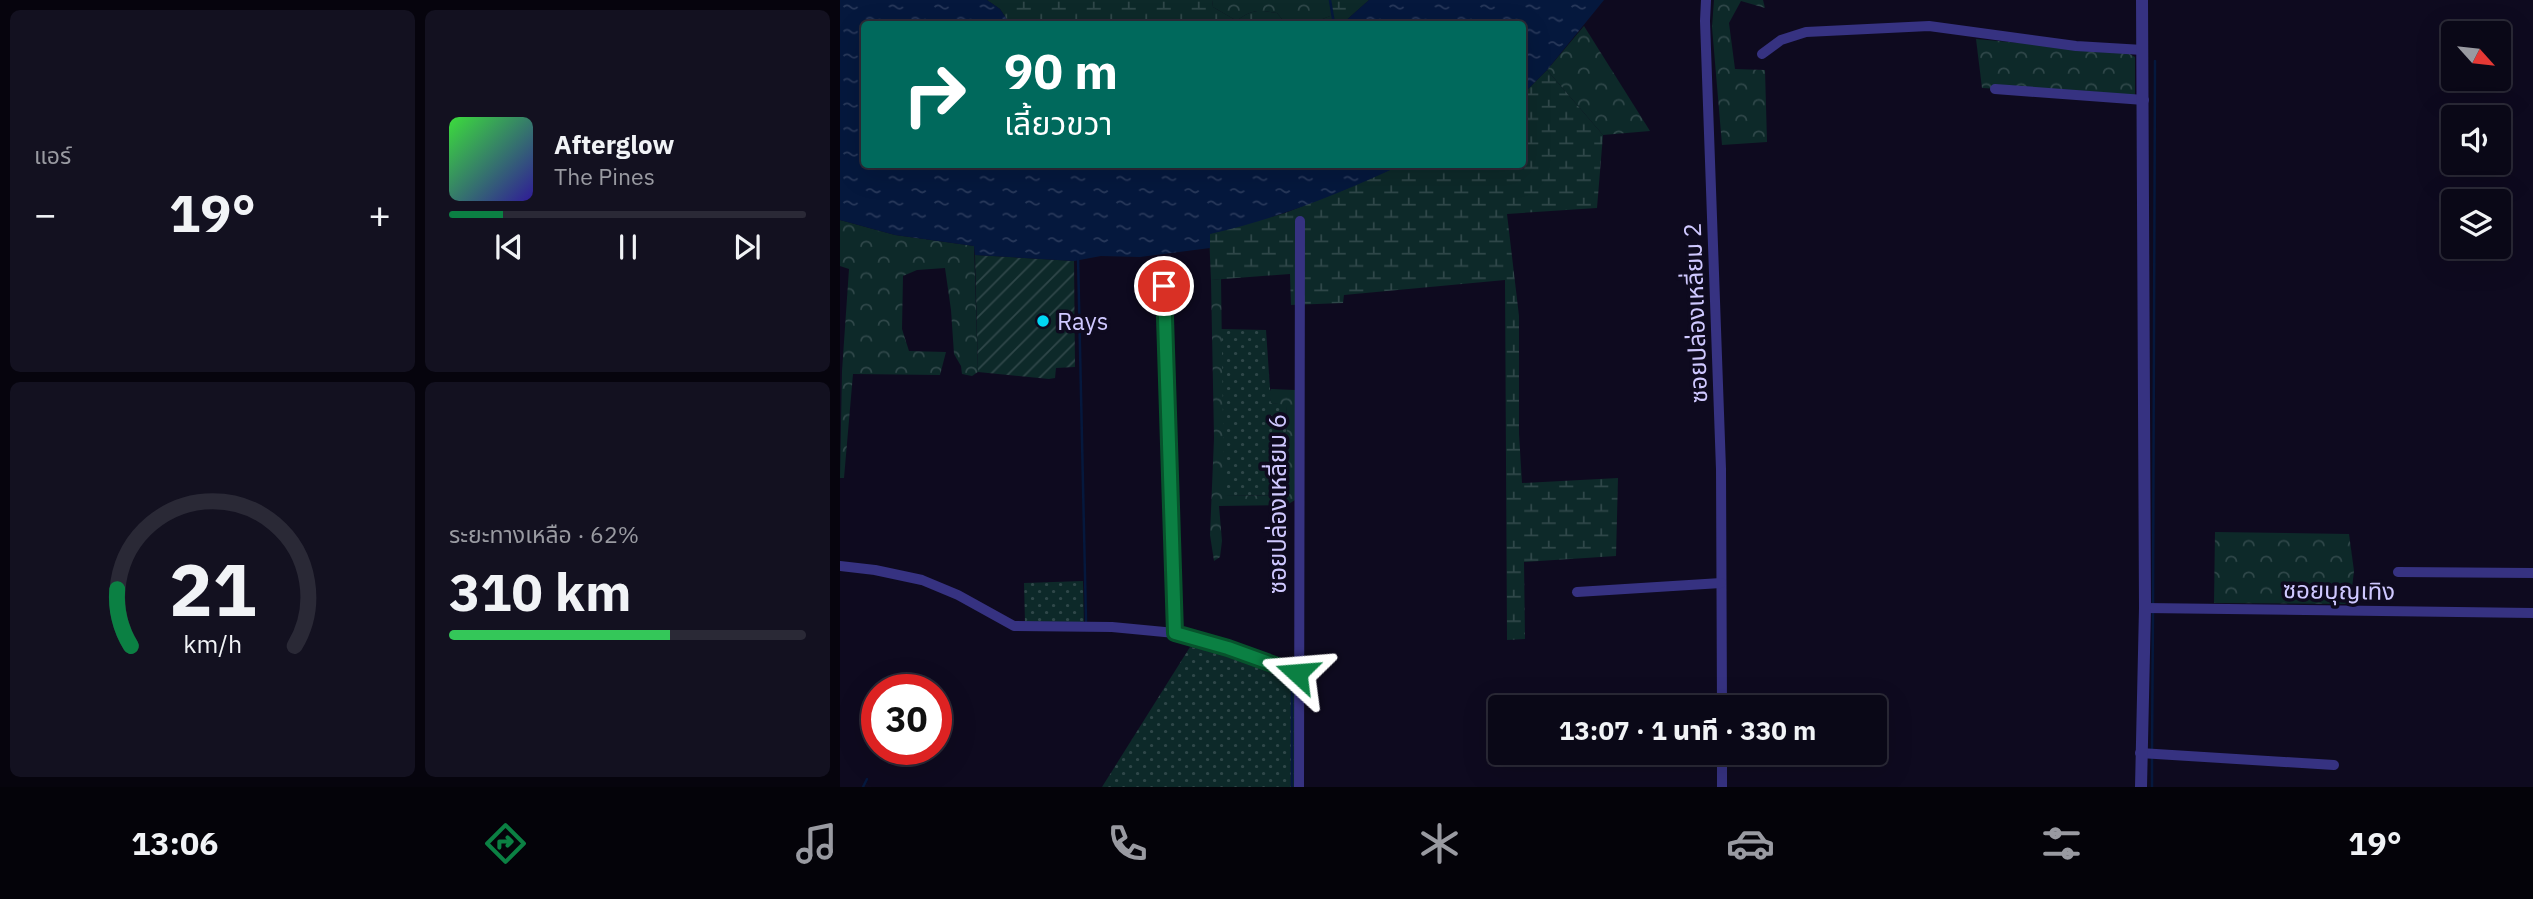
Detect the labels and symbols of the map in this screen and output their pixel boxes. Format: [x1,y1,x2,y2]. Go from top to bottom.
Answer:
north arrow [2441,21,2511,91]
street label: ซอยปล่องเหลี่ยม 2 [1676,222,1714,404]
pin [1134,256,1194,316]
place label: Rays [1057,305,1108,337]
marker: Rays [1035,313,1051,329]
street label: ซอยปล่องเหลี่ยม 6 [1261,414,1293,594]
street label: ซอยบุญเทิง [2283,573,2395,607]
position arrow [1260,636,1334,710]
speed limit sign: 30 [861,674,952,765]

